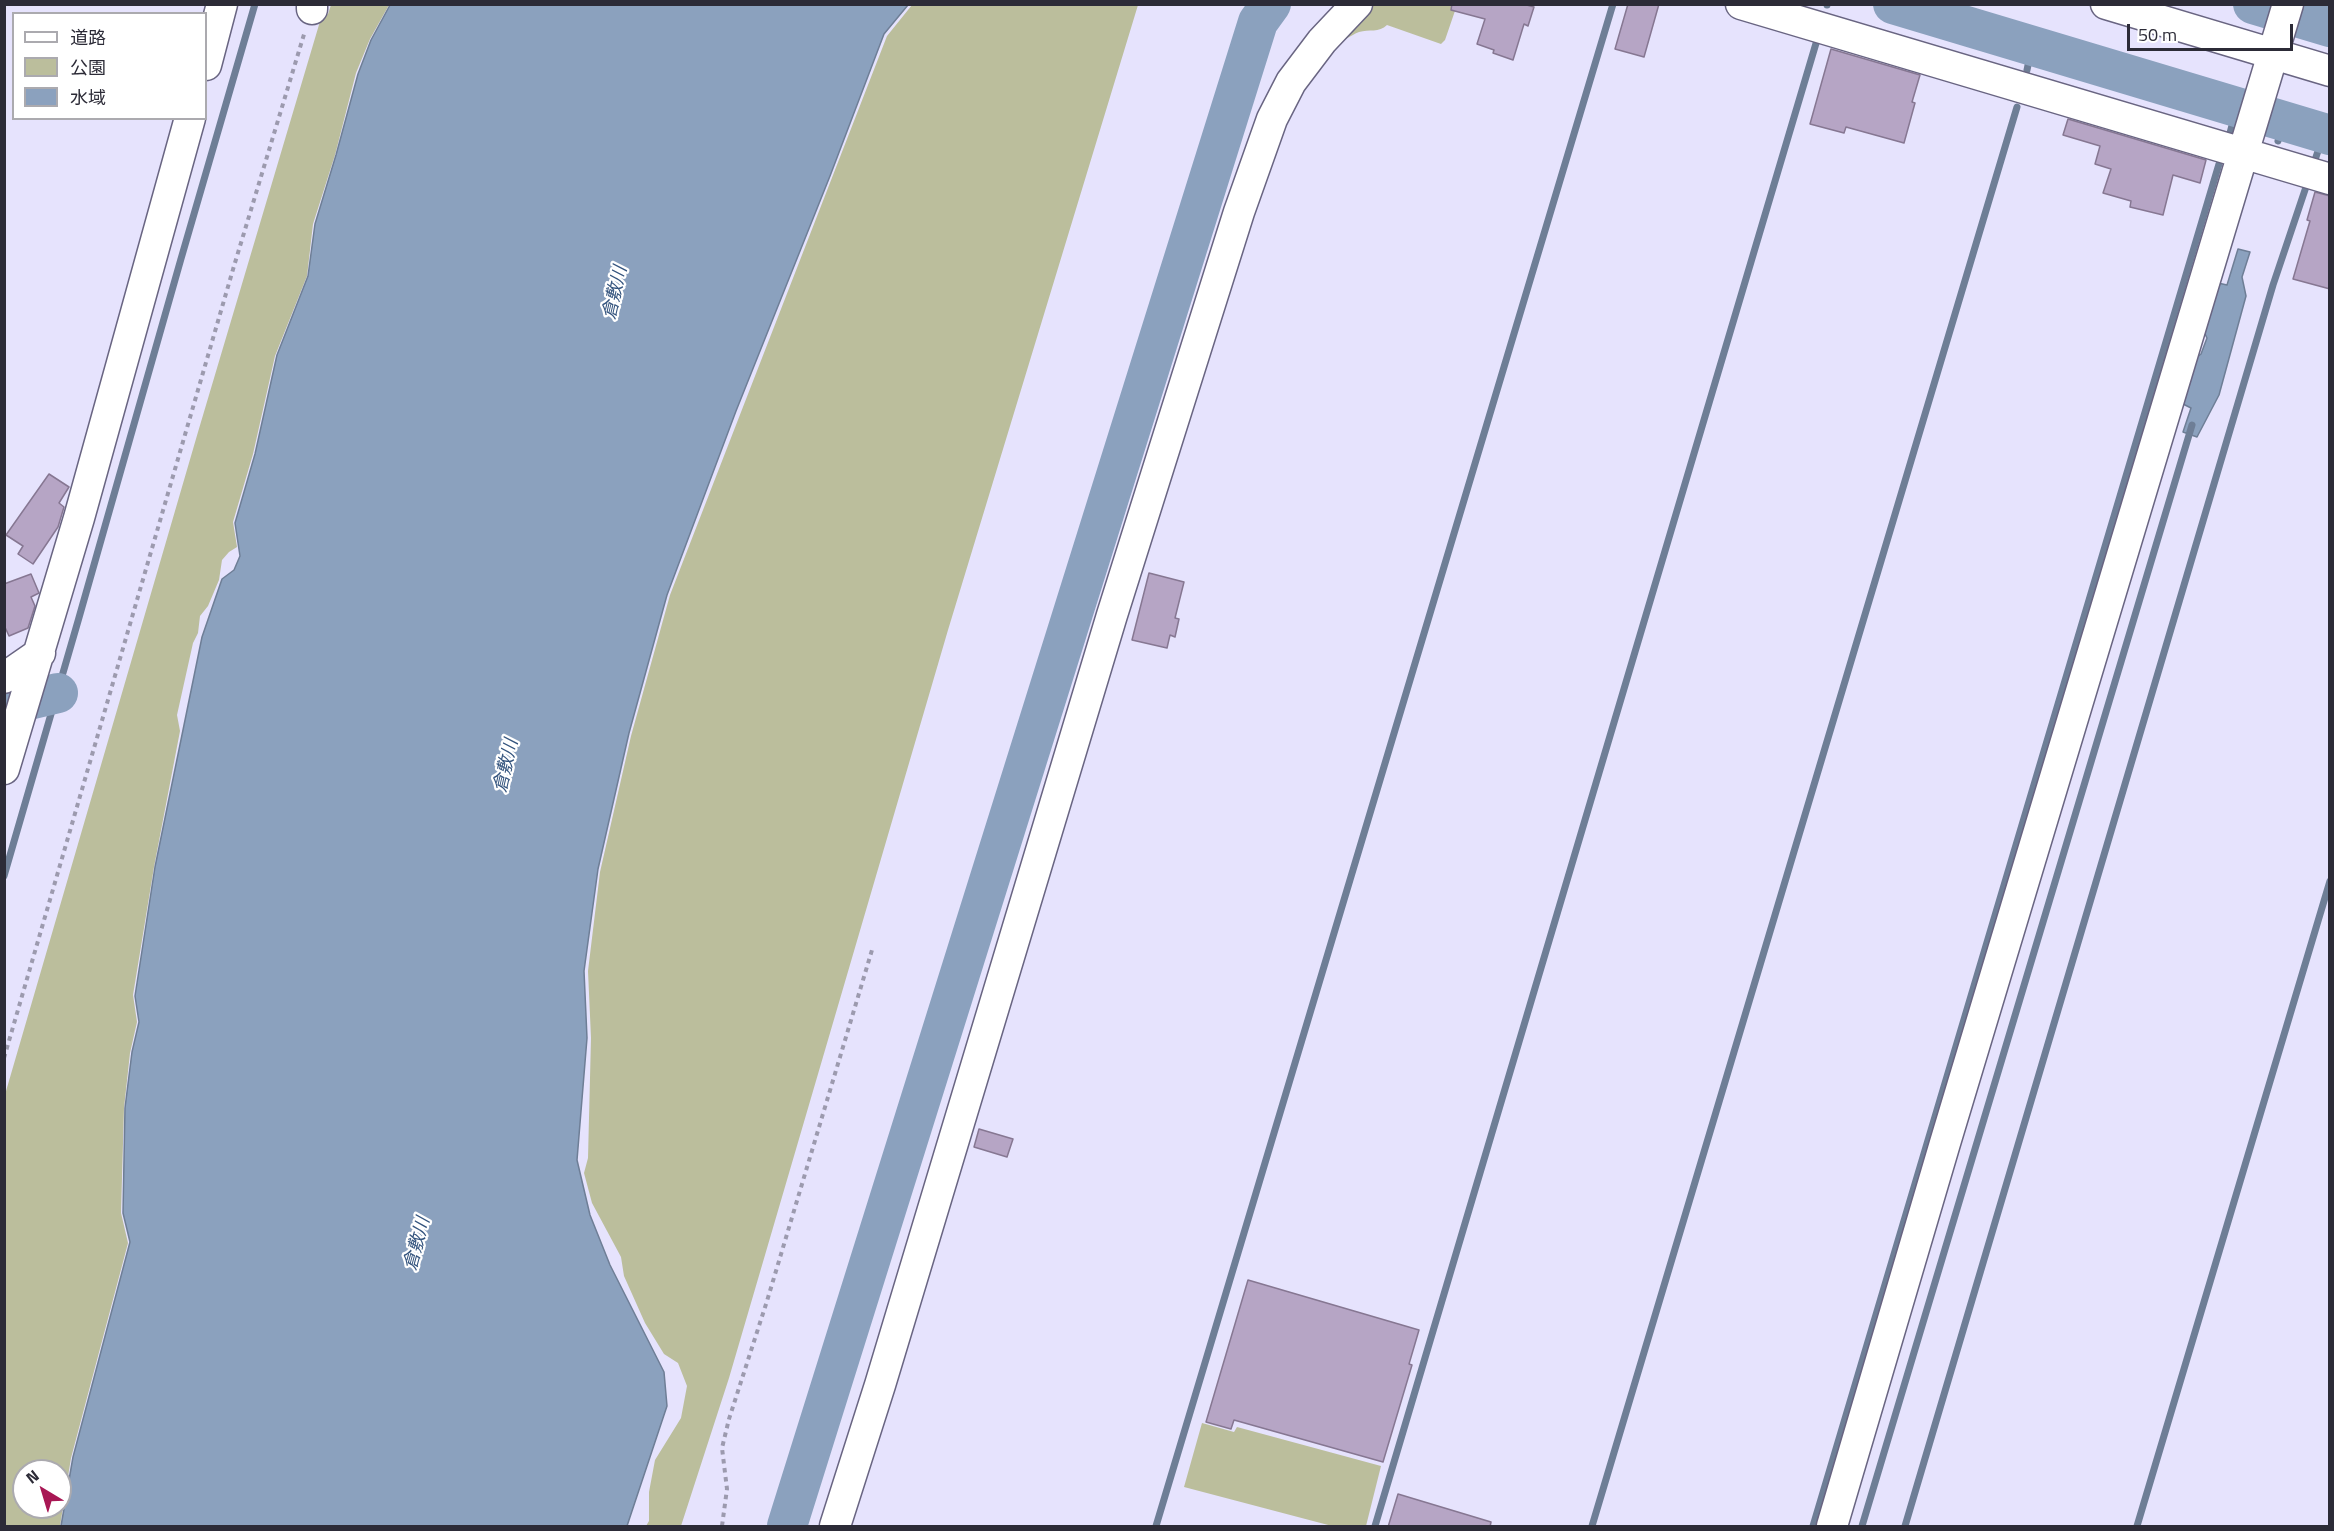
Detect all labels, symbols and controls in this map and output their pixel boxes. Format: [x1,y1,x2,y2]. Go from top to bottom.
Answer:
legend [12,12,207,120]
scale bar [2130,12,2296,50]
text: 50 m [2138,21,2177,48]
text: 道路 [70,24,106,51]
text: 公園 [70,54,106,81]
text: 水域 [70,84,106,111]
water label: 倉敷川 [599,264,633,322]
water label: 倉敷川 [490,737,524,795]
water label: 倉敷川 [401,1215,435,1273]
north arrow [12,1459,72,1519]
text: N [20,1464,44,1489]

